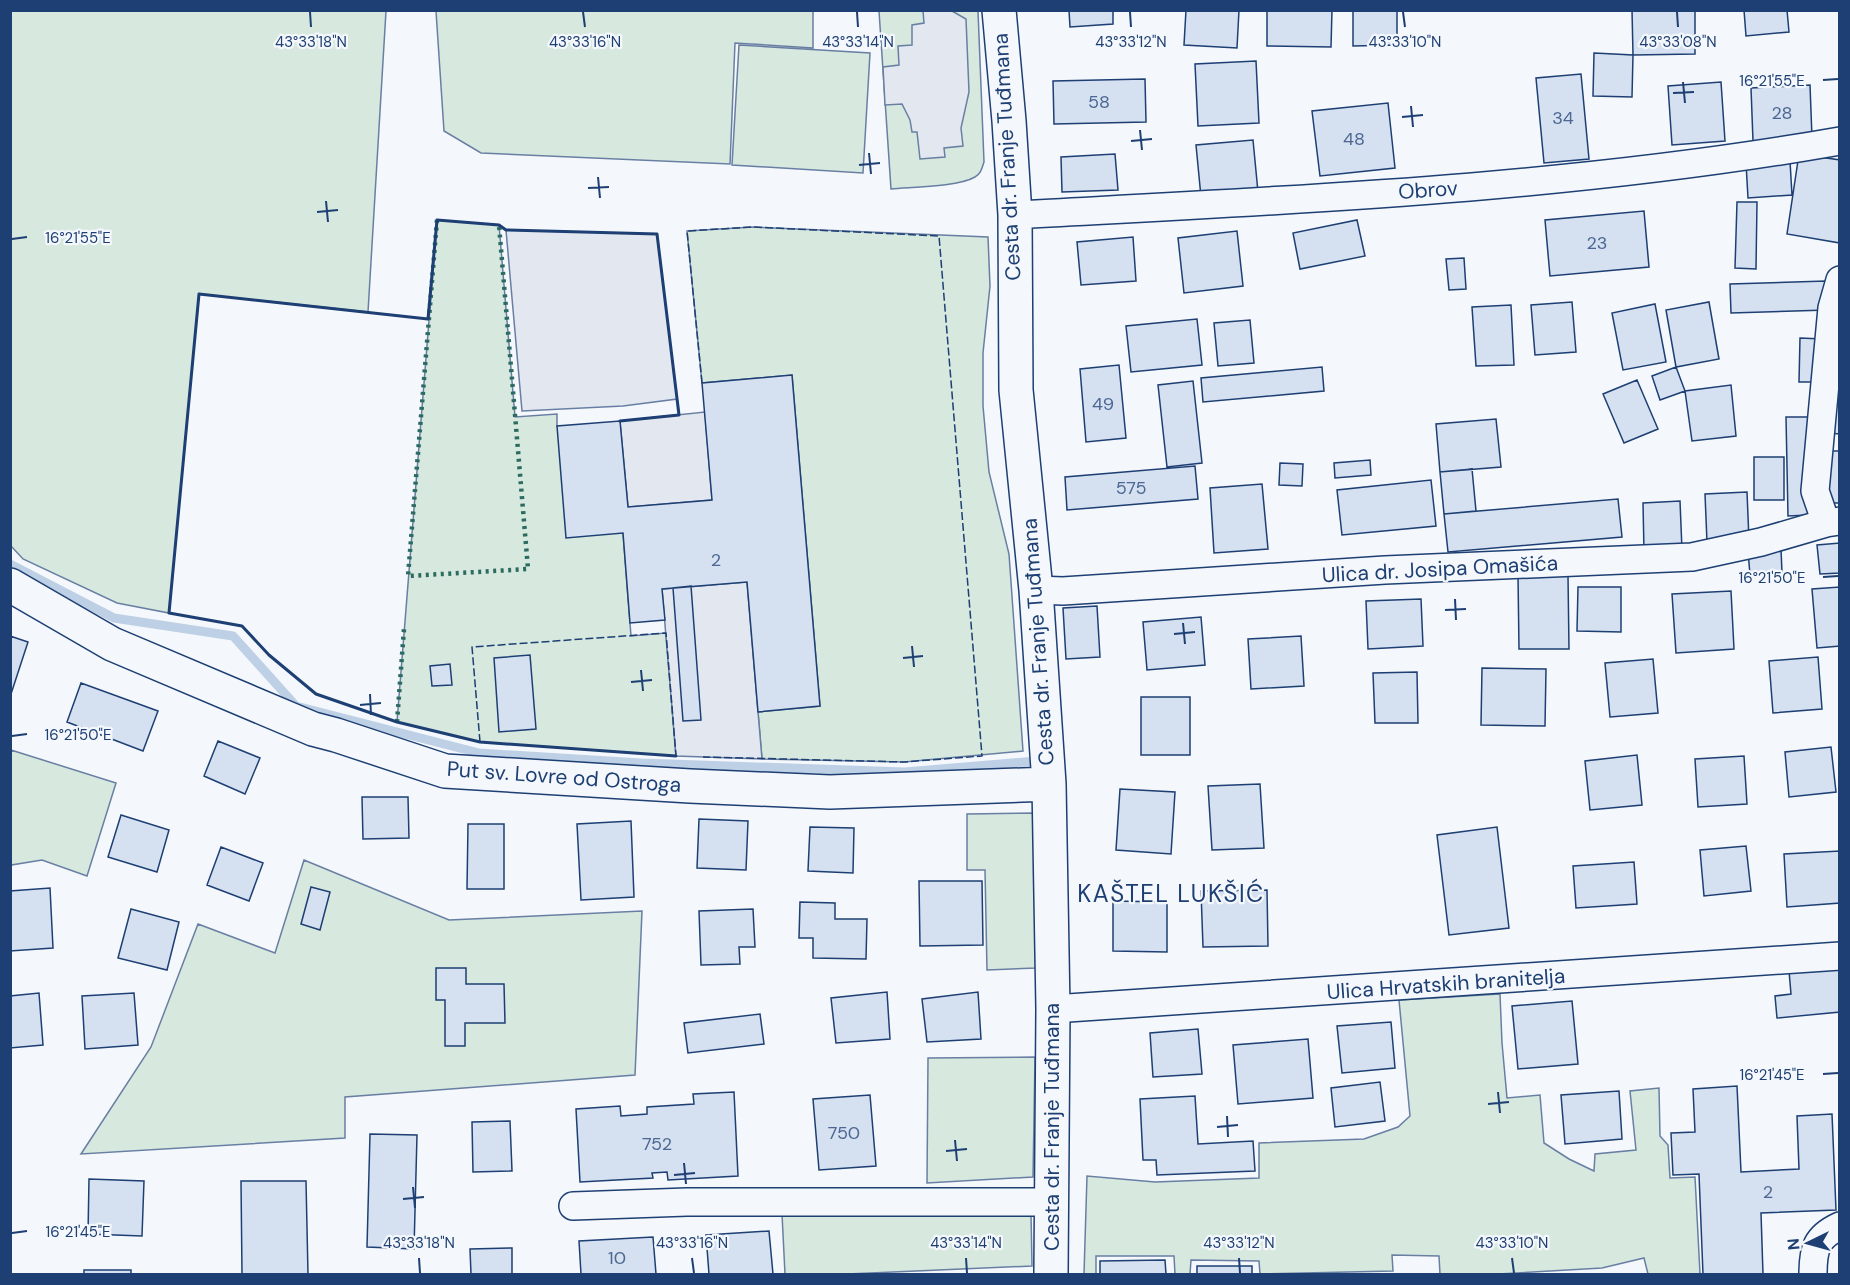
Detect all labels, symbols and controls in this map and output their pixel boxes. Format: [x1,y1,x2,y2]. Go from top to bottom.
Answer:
text: 43°33'18"N [275,32,347,52]
text: 43°33'16"N [549,32,621,52]
text: 43°33'14"N [822,32,894,52]
text: 43°33'12"N [1095,32,1167,52]
text: 43°33'10"N [1369,32,1441,52]
text: 43°33'08"N [1639,32,1717,52]
street label: Cesta dr. Franje Tuđmana [987,33,1027,281]
text: 16°21'55"E [1739,71,1805,91]
house number: 58 [1088,90,1110,114]
house number: 28 [1771,101,1793,125]
house number: 34 [1552,106,1574,130]
house number: 48 [1343,127,1365,151]
street label: Obrov [1397,174,1459,206]
text: 16°21'55"E [45,228,111,248]
house number: 23 [1586,231,1608,255]
house number: 49 [1092,392,1114,416]
house number: 575 [1116,476,1146,500]
street label: Cesta dr. Franje Tuđmana [1015,517,1061,767]
house number: 2 [711,548,721,572]
street label: Ulica dr. Josipa Omašića [1321,549,1559,589]
text: 16°21'50"E [1739,568,1805,588]
text: 16°21'50"E [45,725,111,745]
street label: Put sv. Lovre od Ostroga [446,755,682,799]
district label: KAŠTEL LUKŠIĆ [1077,878,1265,909]
street label: Ulica Hrvatskih branitelja [1326,962,1566,1006]
street label: Cesta dr. Franje Tuđmana [1038,1003,1066,1251]
text: 16°21'45"E [1740,1065,1805,1085]
house number: 750 [828,1121,860,1145]
house number: 752 [642,1132,672,1156]
house number: 2 [1763,1180,1773,1204]
north arrow [1778,1213,1838,1273]
text: 16°21'45"E [46,1222,111,1242]
text: 43°33'18"N [383,1233,455,1253]
text: 43°33'16"N [656,1233,728,1253]
text: 43°33'14"N [930,1233,1002,1253]
text: 43°33'12"N [1203,1233,1275,1253]
text: 43°33'10"N [1476,1233,1548,1253]
text: N [1783,1238,1805,1251]
house number: 10 [608,1246,626,1270]

